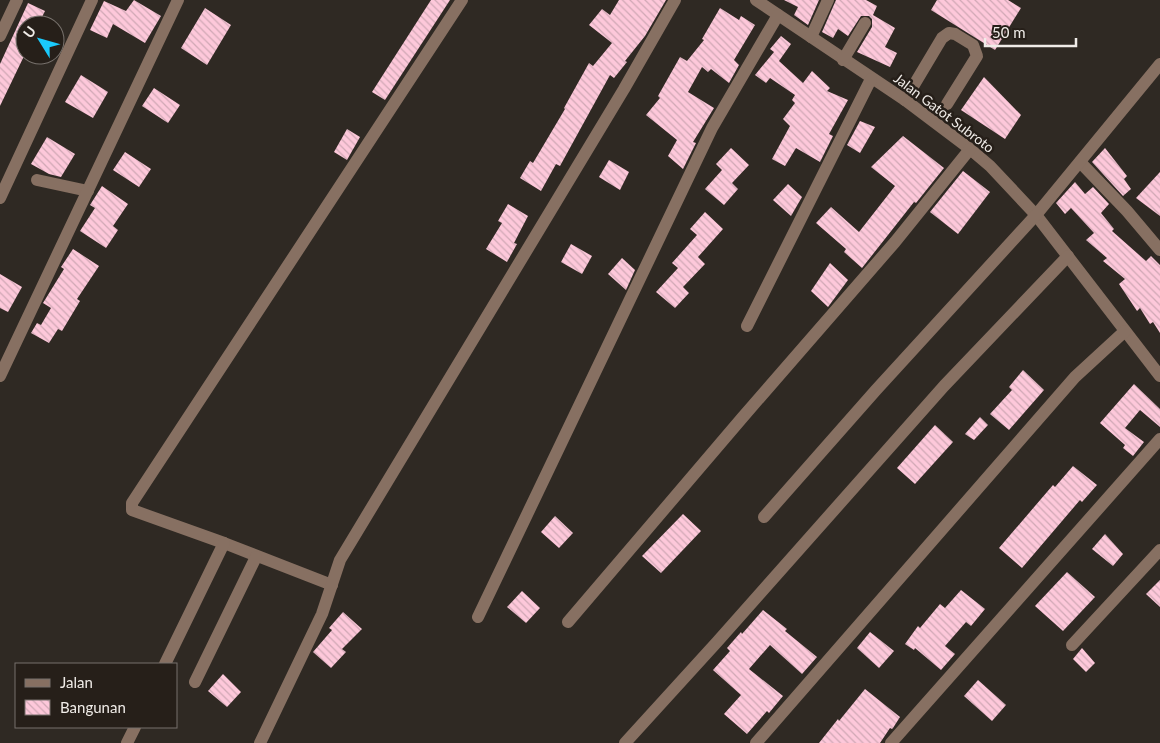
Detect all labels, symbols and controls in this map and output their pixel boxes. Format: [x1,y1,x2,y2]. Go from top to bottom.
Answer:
north arrow [15,15,65,65]
scale bar [985,15,1076,47]
text: U [19,23,39,41]
text: 50 m [992,23,1026,41]
street label: Jalan Gatot Subroto [891,69,998,156]
legend [15,663,178,728]
text: Jalan [60,673,93,691]
text: Bangunan [60,698,126,716]

